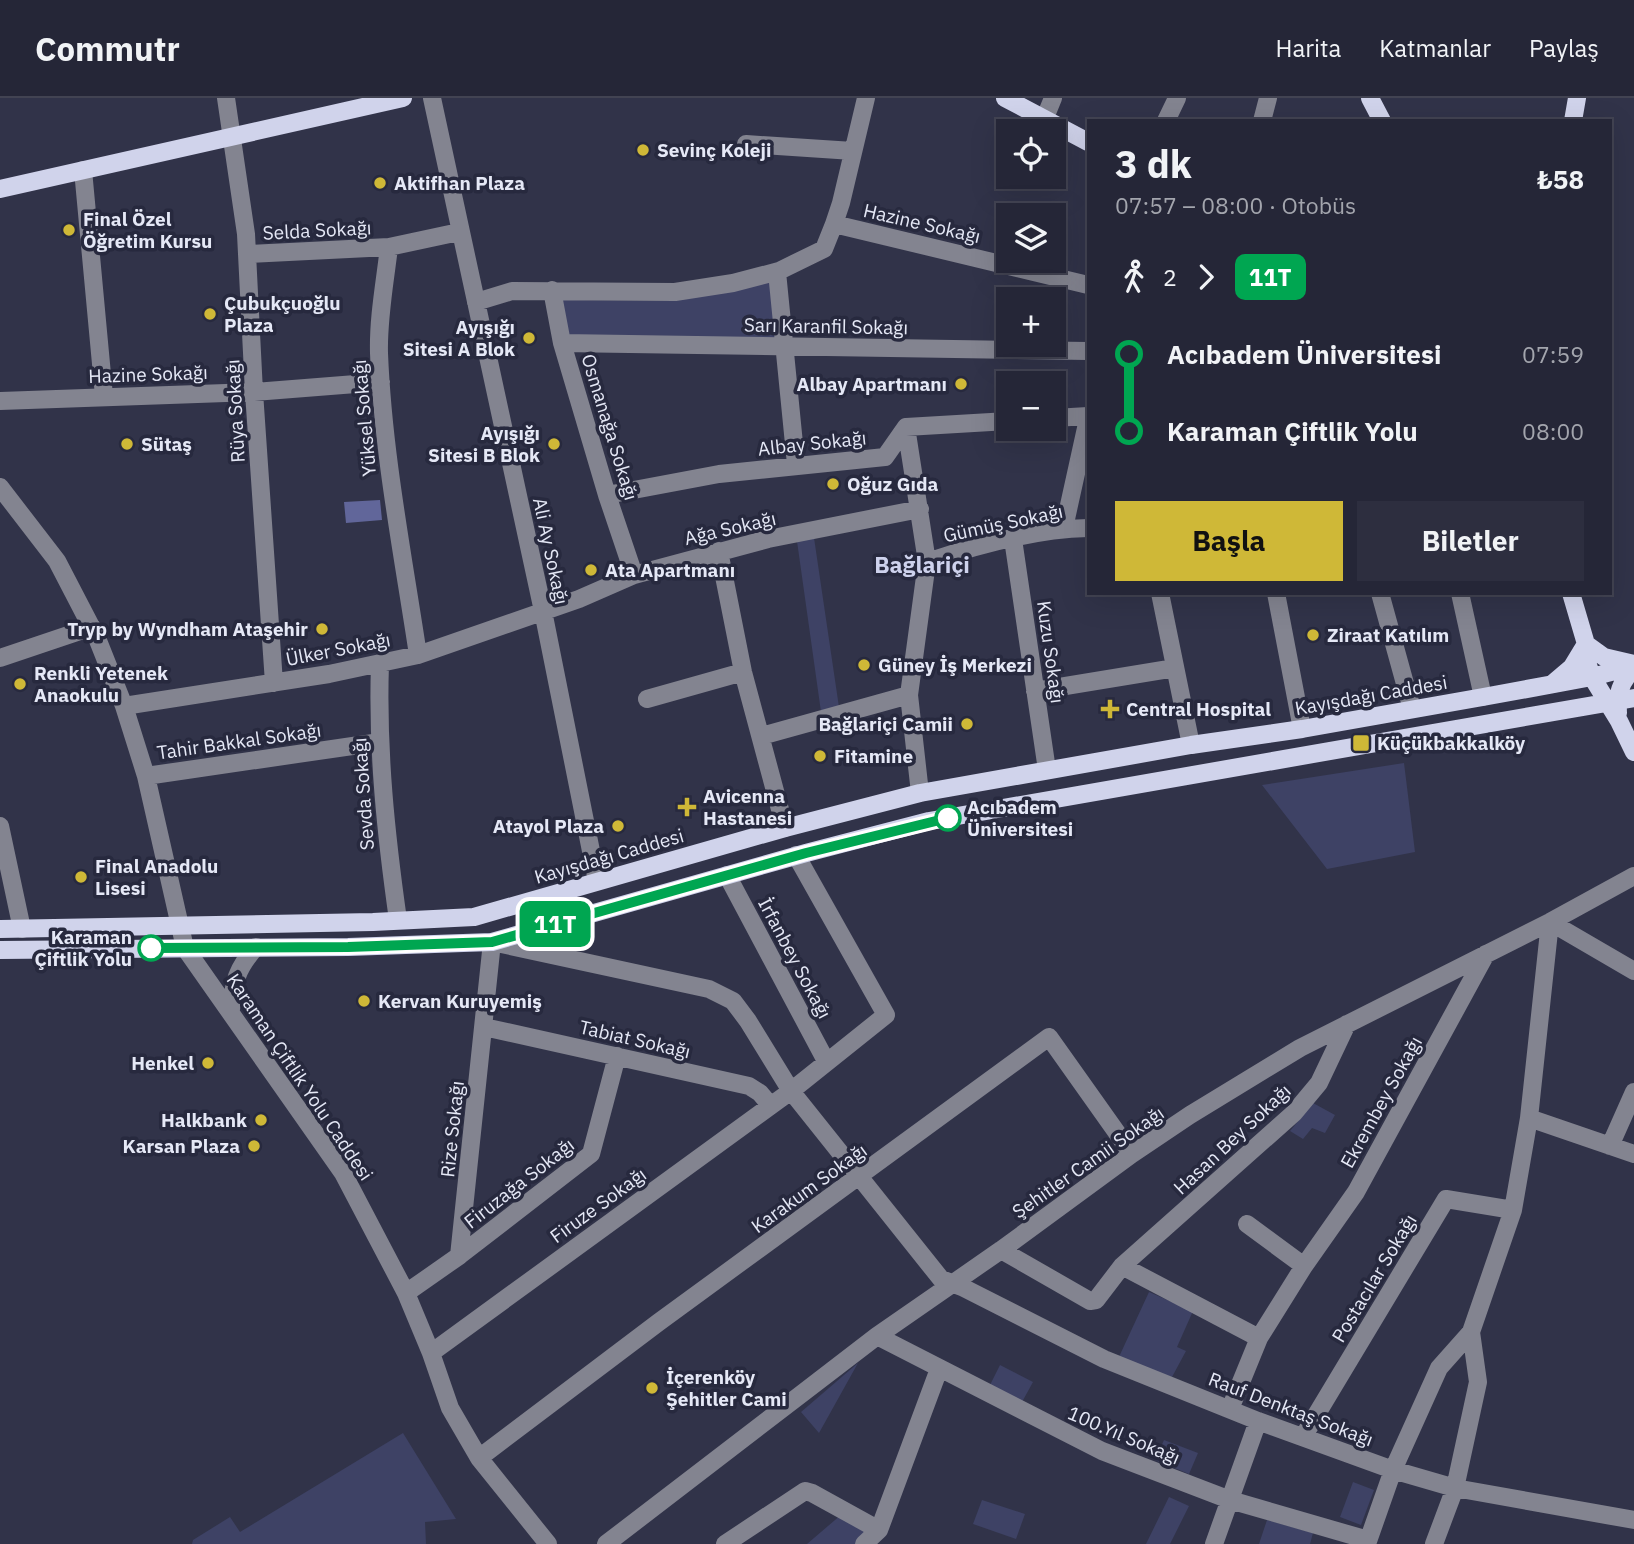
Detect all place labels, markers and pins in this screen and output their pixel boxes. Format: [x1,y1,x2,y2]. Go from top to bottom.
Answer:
place label: Sevinç Koleji [657,138,771,162]
marker: Sevinç Koleji [635,142,651,158]
place label: Aktifhan Plaza [394,171,525,195]
marker: Aktifhan Plaza [372,175,388,191]
place label: Final Özel Öğretim Kursu [83,207,212,253]
marker: Final Özel Öğretim Kursu [61,222,77,238]
place label: Çubukçuoğlu Plaza [224,291,341,337]
marker: Çubukçuoğlu Plaza [202,306,218,322]
place label: Ayışığı Sitesi A Blok [403,315,515,361]
marker: Ayışığı Sitesi A Blok [521,330,537,346]
place label: Albay Apartmanı [796,372,947,396]
marker: Albay Apartmanı [953,376,969,392]
place label: Ayışığı Sitesi B Blok [428,421,540,467]
place label: Sütaş [141,432,192,456]
marker: Sütaş [119,436,135,452]
marker: Ayışığı Sitesi B Blok [546,436,562,452]
place label: Oğuz Gıda [847,472,938,496]
marker: Oğuz Gıda [825,476,841,492]
place label: Ata Apartmanı [605,558,735,582]
marker: Ata Apartmanı [583,562,599,578]
place label: Tryp by Wyndham Ataşehir [67,617,308,641]
marker: Tryp by Wyndham Ataşehir [314,621,330,637]
place label: Ziraat Katılım [1327,623,1449,647]
marker: Ziraat Katılım [1305,627,1321,643]
place label: Güney İş Merkezi [878,653,1032,677]
marker: Güney İş Merkezi [856,657,872,673]
place label: Renkli Yetenek Anaokulu [34,661,168,707]
marker: Renkli Yetenek Anaokulu [12,676,28,692]
place label: Central Hospital [1126,697,1271,721]
marker: Central Hospital [1100,699,1120,719]
place label: Bağlariçi Camii [818,712,953,736]
marker: Bağlariçi Camii [959,716,975,732]
place label: Küçükbakkalköy [1377,731,1526,755]
marker: Küçükbakkalköy [1351,733,1371,753]
place label: Fitamine [834,744,913,768]
marker: Fitamine [812,748,828,764]
place label: Avicenna Hastanesi [703,784,792,830]
place label: Acıbadem Üniversitesi [967,795,1073,841]
marker: Avicenna Hastanesi [677,797,697,817]
marker: Acıbadem Üniversitesi [935,805,961,831]
place label: Atayol Plaza [493,814,604,838]
marker: Atayol Plaza [610,818,626,834]
place label: Final Anadolu Lisesi [95,854,218,900]
marker: Final Anadolu Lisesi [73,869,89,885]
place label: Karaman Çiftlik Yolu [34,925,132,971]
marker: Karaman Çiftlik Yolu [138,935,164,961]
place label: Kervan Kuruyemiş [378,989,542,1013]
marker: Kervan Kuruyemiş [356,993,372,1009]
place label: Henkel [131,1051,194,1075]
marker: Henkel [200,1055,216,1071]
place label: Halkbank [161,1108,247,1132]
marker: Halkbank [253,1112,269,1128]
place label: Karsan Plaza [123,1134,240,1158]
marker: Karsan Plaza [246,1138,262,1154]
place label: İçerenköy Şehitler Cami [666,1365,787,1411]
marker: İçerenköy Şehitler Cami [644,1380,660,1396]

